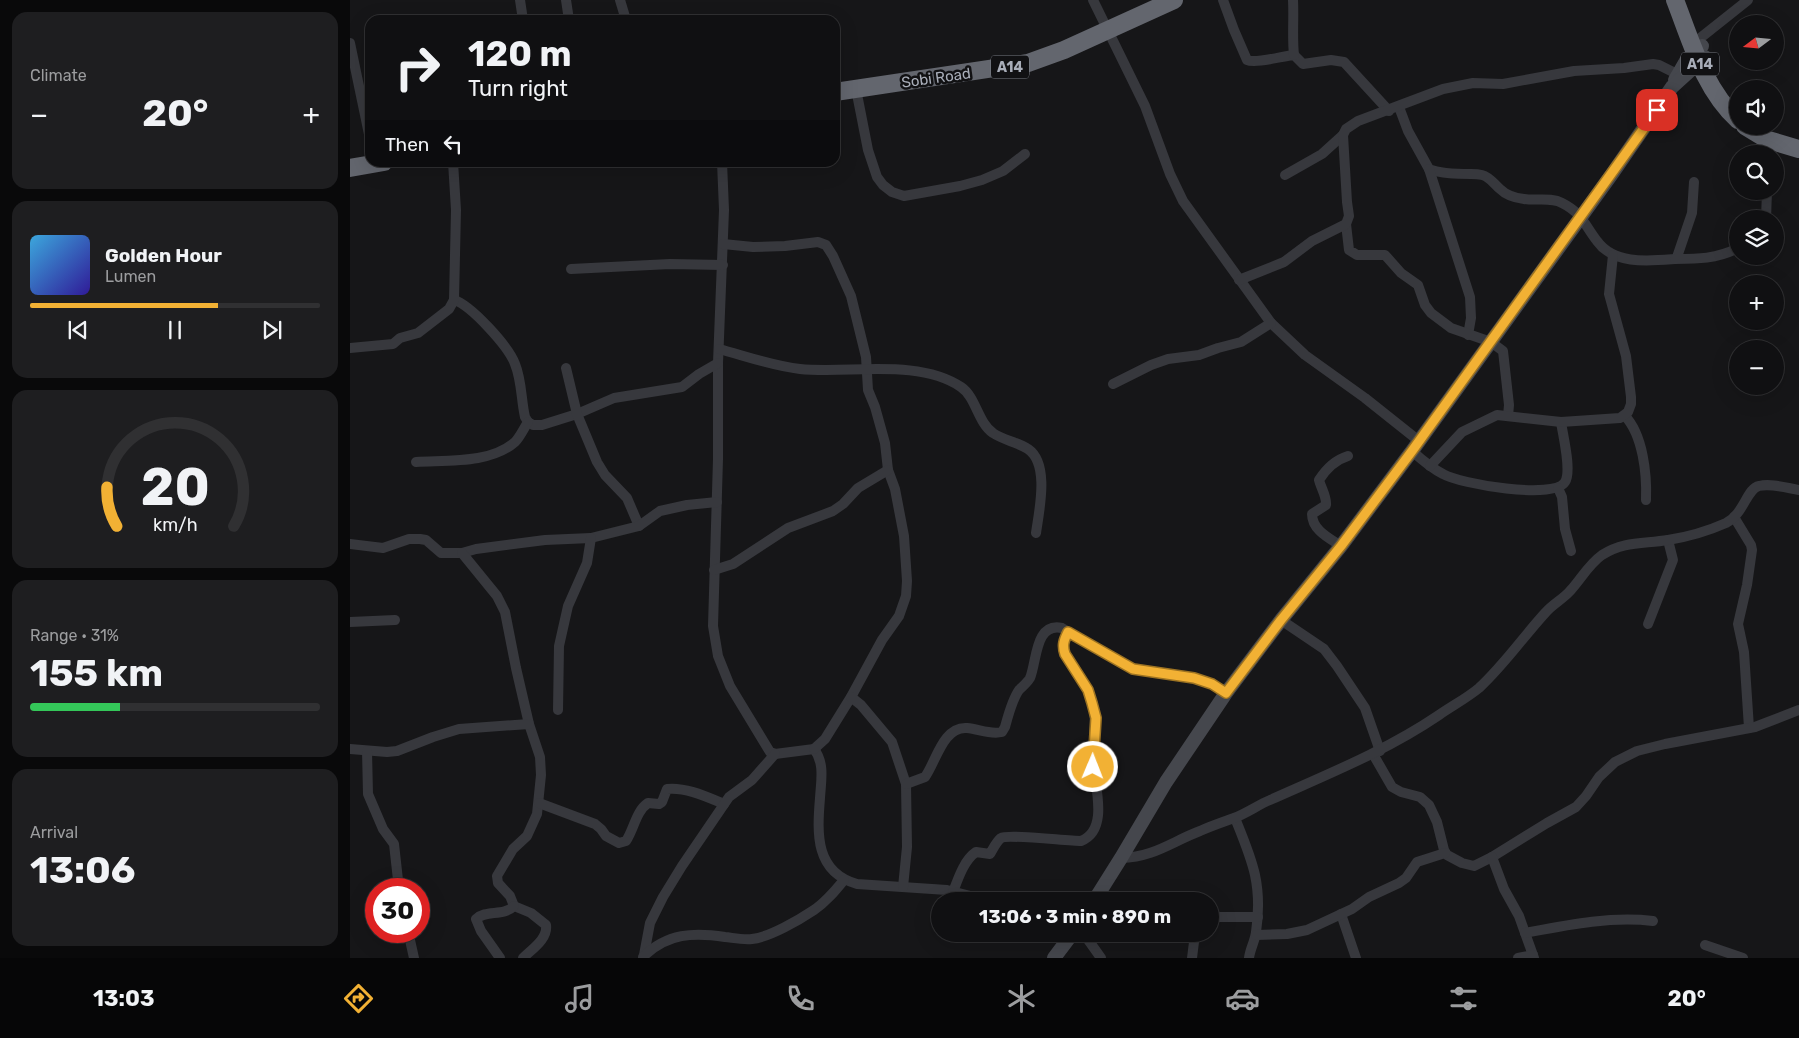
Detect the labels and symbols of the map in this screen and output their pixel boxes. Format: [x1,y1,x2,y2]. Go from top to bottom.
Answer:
north arrow [1729,15,1784,70]
road number: A14 [1681,52,1719,76]
road number: A14 [991,56,1029,78]
street label: Sobi Road [900,64,972,92]
pin [1636,89,1678,131]
position arrow [1066,740,1118,792]
speed limit sign: 30 [365,878,430,943]

